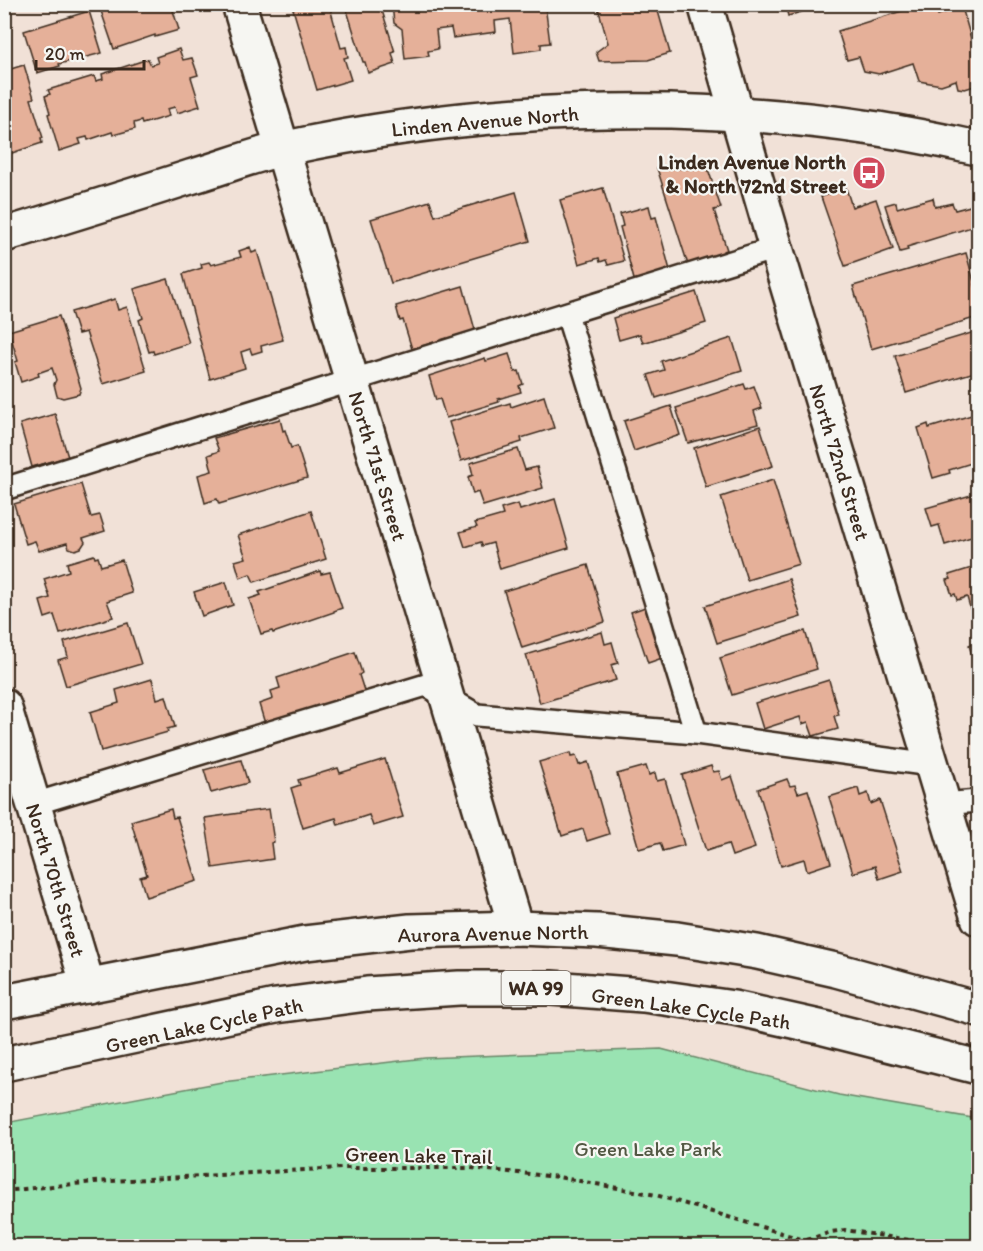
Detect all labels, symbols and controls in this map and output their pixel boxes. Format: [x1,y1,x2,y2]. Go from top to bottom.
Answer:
scale bar [36,33,144,71]
text: 20 m [45,43,85,65]
street label: Linden Avenue North [390,100,580,142]
place label: Linden Avenue North & North 72nd Street [658,149,846,198]
bus stop icon: Linden Avenue North & North 72nd Street [851,155,887,191]
street label: North 72nd Street [804,381,876,543]
street label: North 71st Street [343,388,413,544]
street label: North 70th Street [21,800,91,960]
street label: Aurora Avenue North [397,919,589,947]
road number: WA 99 [502,971,570,1005]
street label: Green Lake Cycle Path [590,982,792,1034]
street label: Green Lake Cycle Path [103,992,305,1058]
park label: Green Lake Park [574,1136,722,1161]
street label: Green Lake Trail [345,1141,493,1169]

